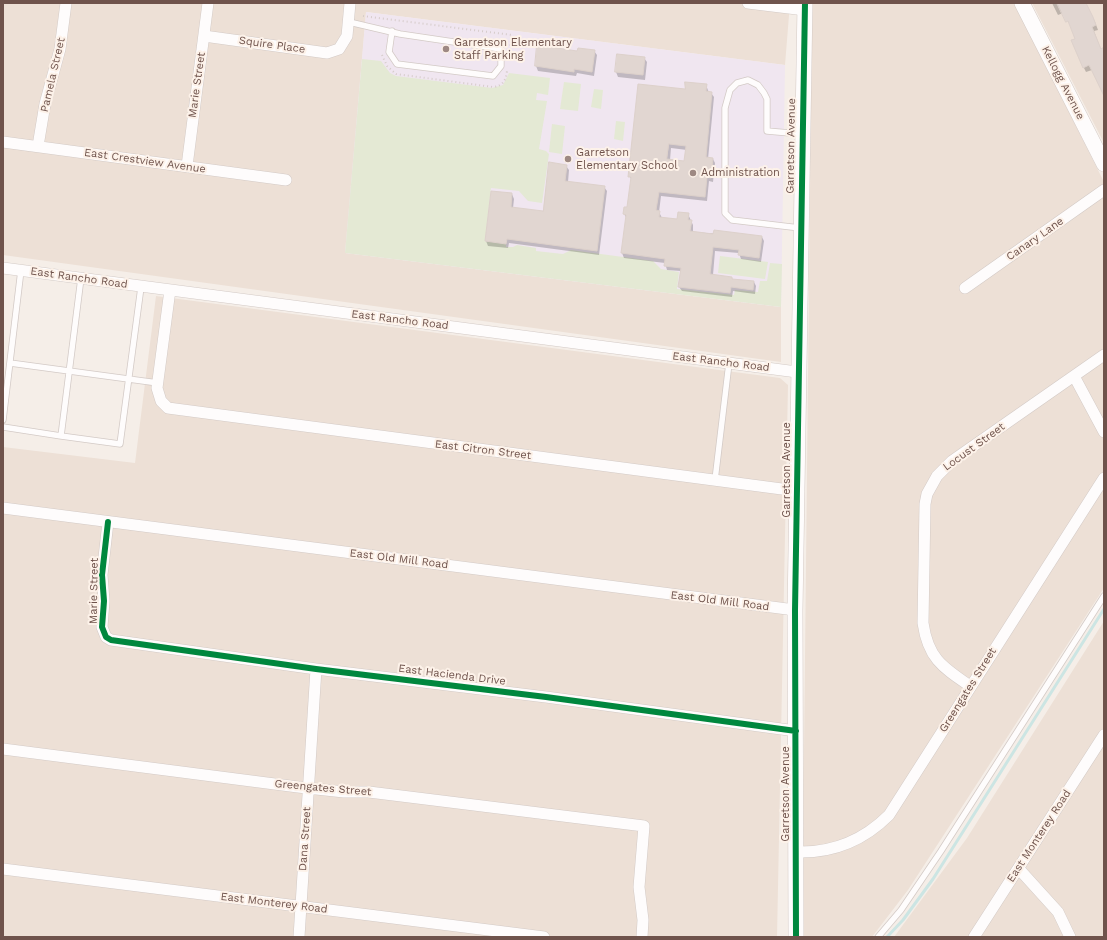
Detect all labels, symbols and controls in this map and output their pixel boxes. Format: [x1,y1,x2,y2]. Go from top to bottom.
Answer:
street label: Squire Place [238,34,306,56]
street label: Pamela Street [38,36,68,114]
place label: Garretson Elementary Staff Parking [454,36,572,62]
marker: Garretson Elementary Staff Parking [441,44,451,54]
street label: Kellogg Avenue [1039,44,1087,122]
street label: Marie Street [186,51,208,119]
street label: Garretson Avenue [784,98,798,194]
street label: East Crestview Avenue [83,146,207,176]
place label: Garretson Elementary School [576,146,678,172]
marker: Garretson Elementary School [563,154,573,164]
place label: Administration [701,166,780,180]
marker: Administration [688,168,698,178]
street label: Canary Lane [1004,214,1066,264]
street label: East Rancho Road [30,265,128,291]
street label: East Rancho Road [351,307,449,333]
street label: East Rancho Road [672,349,770,375]
street label: Locust Street [940,420,1008,474]
street label: Garretson Avenue [780,422,794,518]
street label: East Citron Street [434,438,532,462]
street label: East Old Mill Road [349,546,449,572]
street label: Marie Street [87,558,101,624]
street label: East Old Mill Road [670,588,770,614]
street label: Greengates Street [937,645,999,735]
street label: East Hacienda Drive [398,662,506,688]
street label: Garretson Avenue [779,746,793,842]
street label: Greengates Street [274,777,372,799]
street label: East Monterey Road [1004,787,1074,885]
street label: Dana Street [296,807,314,871]
street label: East Monterey Road [220,890,328,916]

